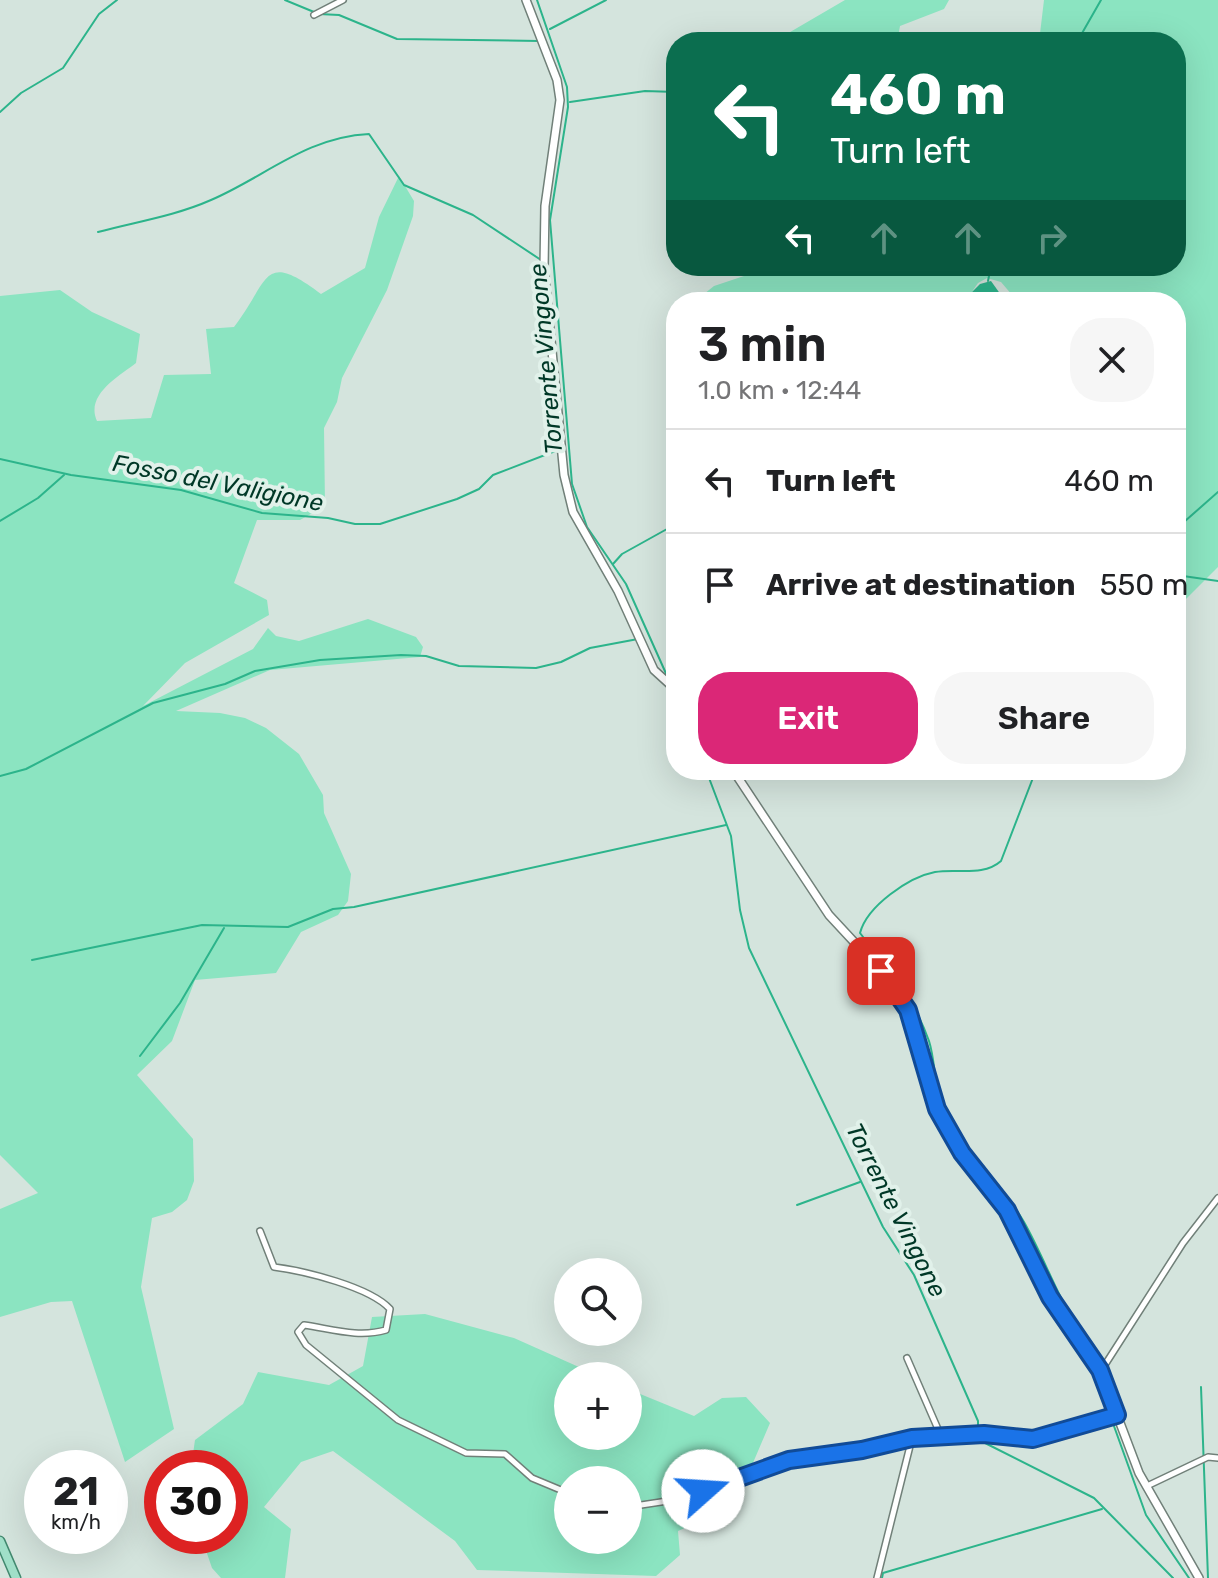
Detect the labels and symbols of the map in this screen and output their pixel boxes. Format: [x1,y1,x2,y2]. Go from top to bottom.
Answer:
water label: Torrente Vingone [524,263,568,455]
water label: Fosso del Valigione [110,449,326,517]
pin [847,937,915,1005]
water label: Torrente Vingone [840,1118,952,1302]
position arrow [661,1449,745,1533]
speed limit sign: 30 [144,1450,248,1554]

